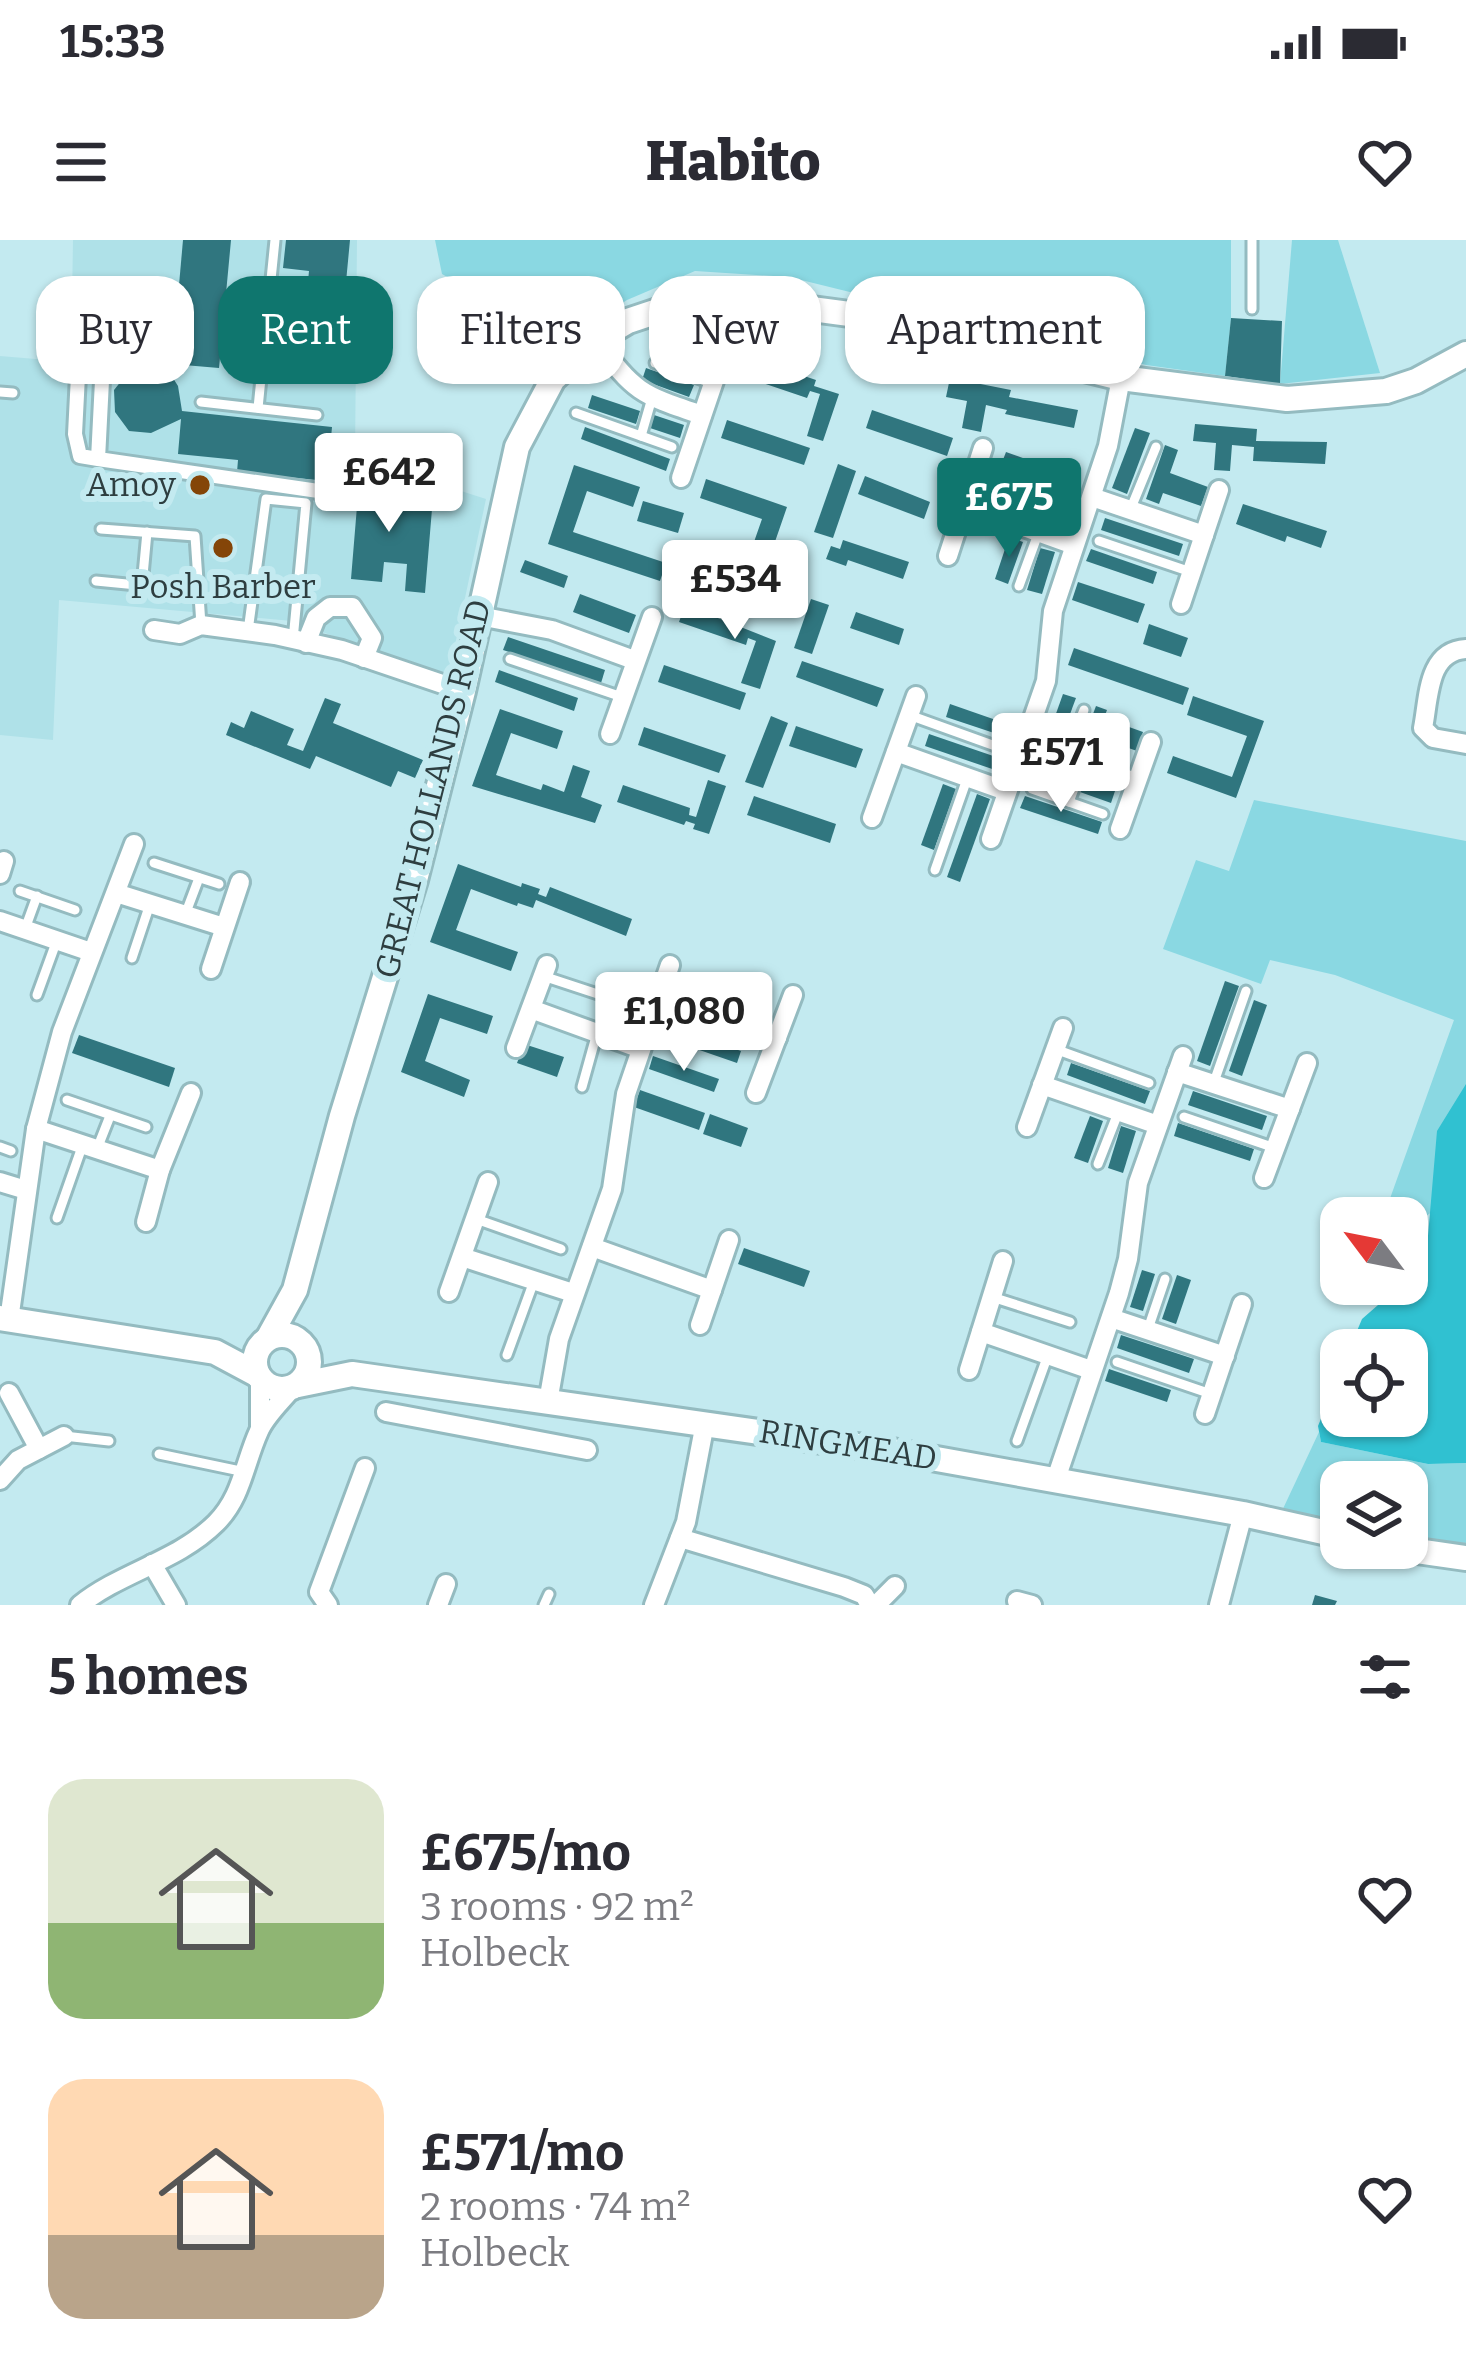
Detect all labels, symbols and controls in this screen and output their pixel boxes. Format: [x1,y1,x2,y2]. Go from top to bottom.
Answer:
text: 15:33 [60,15,166,69]
icon: menu [48,129,114,195]
icon: heart [1352,129,1418,195]
text: Habito [646,130,820,194]
chip: Buy [36,276,194,384]
chip: Rent [218,276,393,384]
chip: Filters [417,276,625,384]
chip: New [649,276,821,384]
chip: Apartment [845,276,1145,384]
pin: £642 [318,433,460,535]
text: £642 [342,449,436,495]
pin: £675 [938,458,1080,560]
place label: Amoy [86,465,177,505]
marker: Amoy [187,472,213,498]
text: £675 [964,474,1054,520]
marker: Posh Barber [210,535,236,561]
pin: £534 [664,540,806,642]
text: £534 [689,556,781,602]
place label: Posh Barber [130,567,316,607]
street label: GREAT HOLLANDS ROAD [367,595,499,983]
pin: £571 [990,713,1132,815]
text: £571 [1019,729,1103,775]
pin: £1,080 [586,972,782,1074]
text: £1,080 [622,988,746,1034]
north arrow [1320,1197,1428,1305]
map controls [1320,1197,1428,1569]
button: locate [1320,1329,1428,1437]
street label: RINGMEAD [756,1411,940,1479]
button: layers [1320,1461,1428,1569]
icon: filters [1352,1644,1418,1710]
text: 5 homes [48,1646,249,1708]
text: £675/mo [420,1822,631,1884]
icon: home [144,1827,288,1971]
icon: heart [1352,1866,1418,1932]
text: 3 rooms · 92 m² [420,1884,694,1930]
text: Holbeck [420,1930,569,1976]
text: £571/mo [420,2122,624,2184]
icon: home [144,2127,288,2271]
icon: heart [1352,2166,1418,2232]
text: 2 rooms · 74 m² [420,2184,691,2230]
text: Holbeck [420,2230,569,2276]

